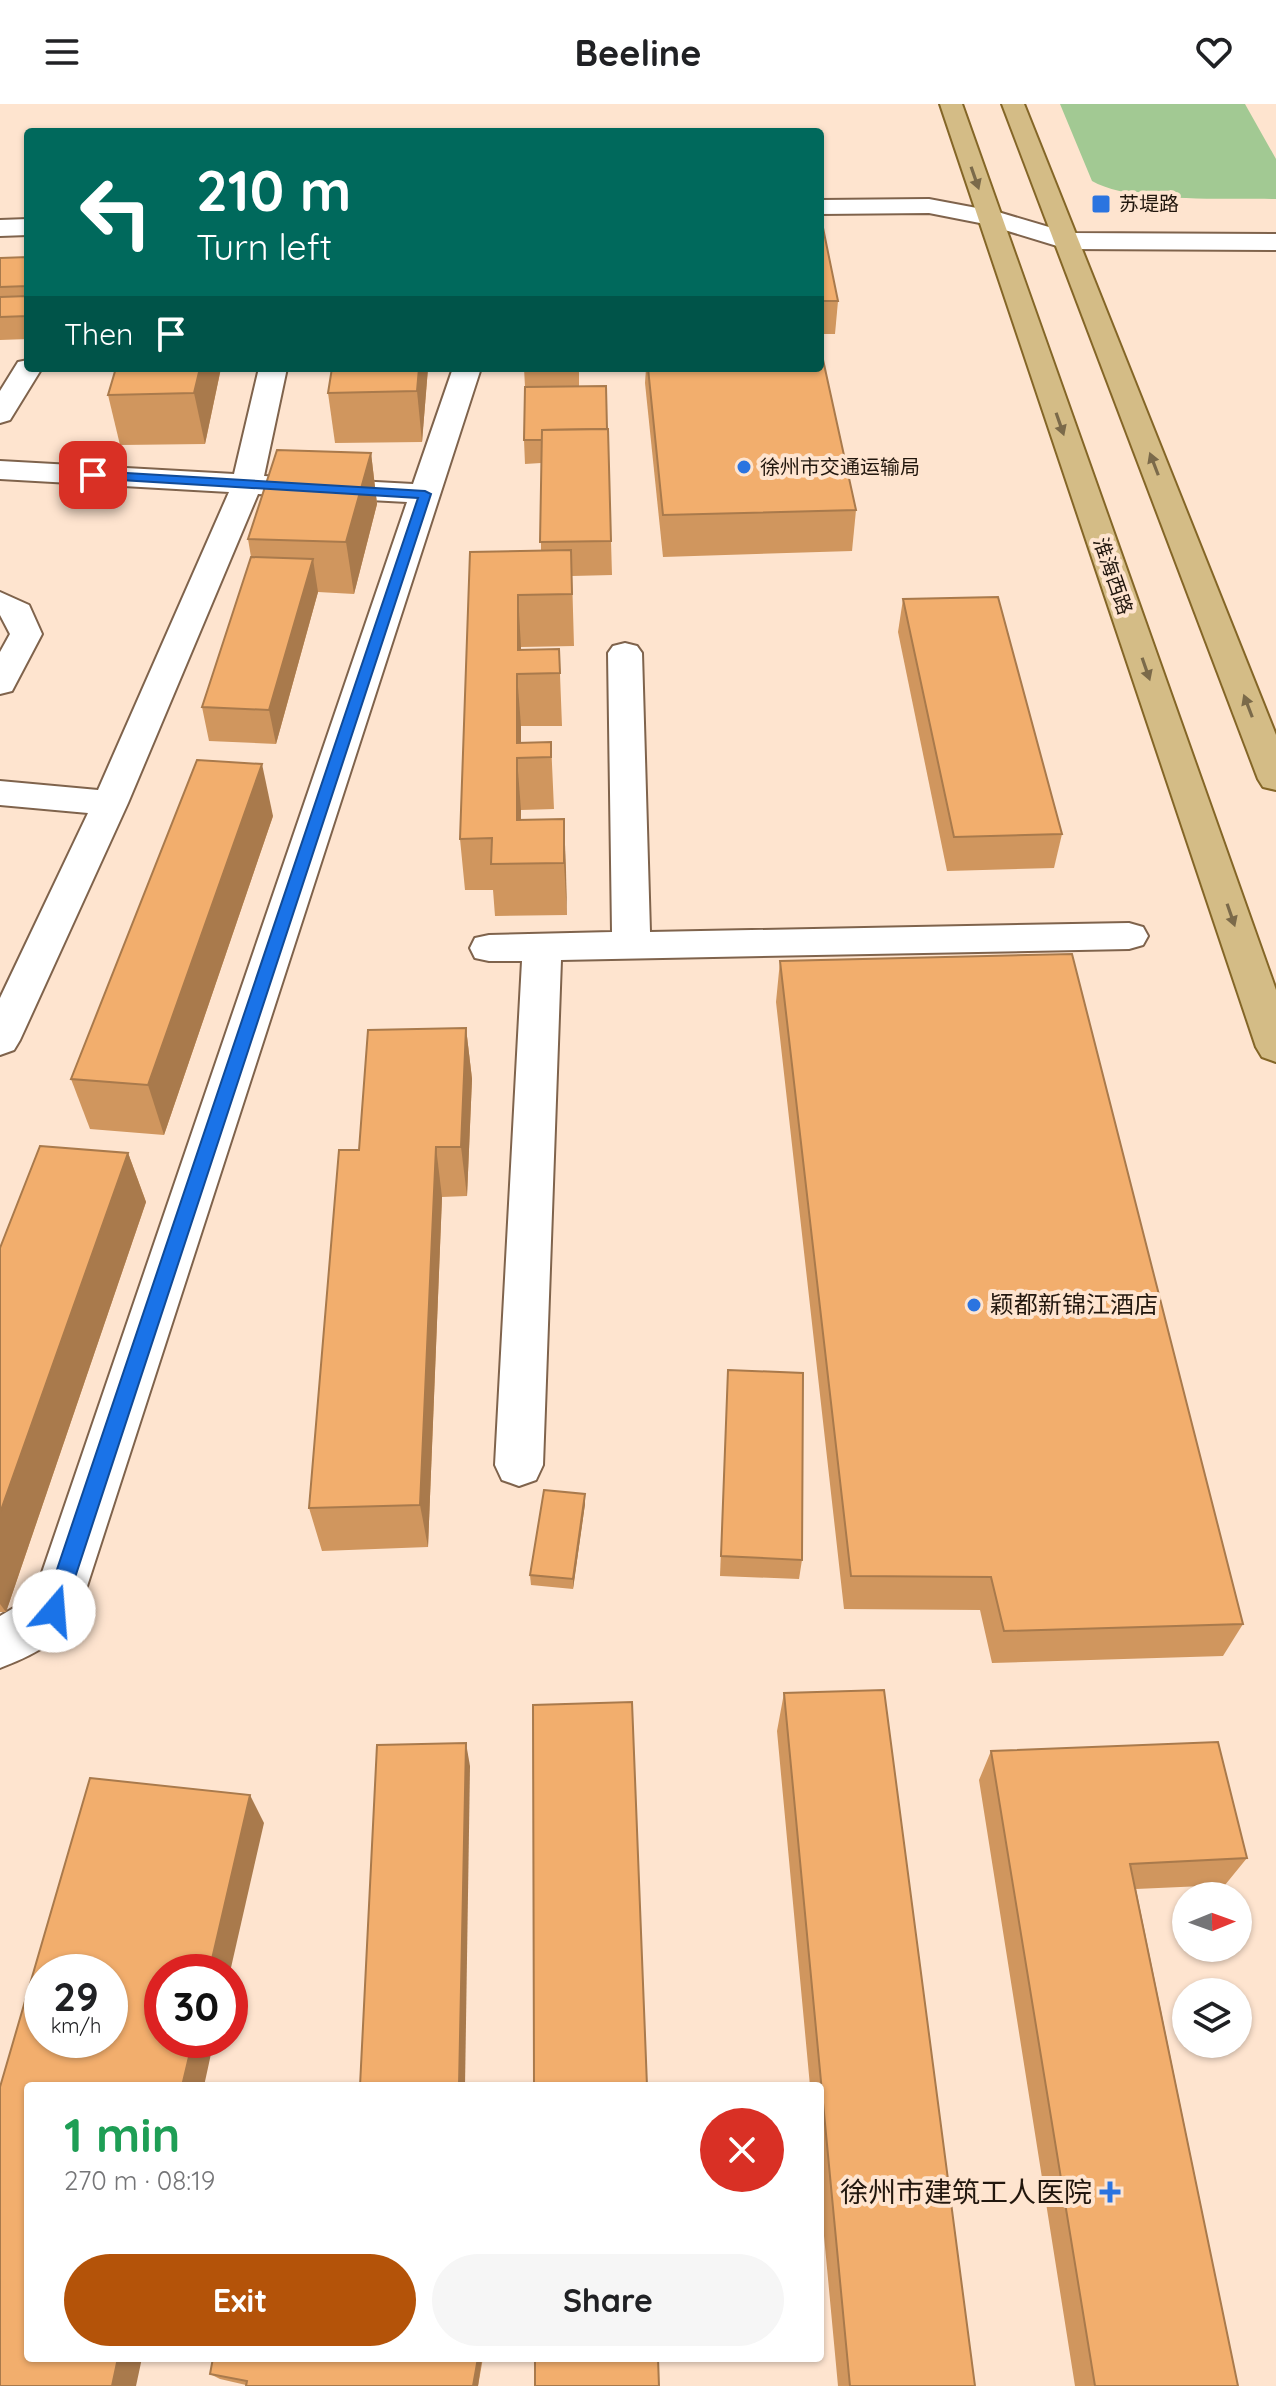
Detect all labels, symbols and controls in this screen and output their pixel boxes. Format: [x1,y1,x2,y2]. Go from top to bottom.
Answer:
icon: menu [40,30,84,74]
text: Beeline [575,30,701,75]
icon: heart [1192,30,1236,74]
text: 210 m [196,155,351,225]
icon: left [64,160,168,264]
one-way arrow [970,166,982,190]
place label: 苏堤路 [1119,191,1179,216]
marker: 苏堤路 [1090,193,1112,215]
text: Turn left [196,224,332,269]
icon: arrive [149,312,193,356]
text: Then [64,315,133,353]
one-way arrow [1055,412,1067,436]
pin [59,441,127,509]
one-way arrow [1147,452,1160,476]
icon: arrive [71,453,115,497]
place label: 徐州市交通运输局 [760,454,920,479]
marker: 徐州市交通运输局 [735,458,753,476]
street label: 淮海西路 [1089,534,1138,618]
one-way arrow [1140,658,1152,682]
one-way arrow [1241,694,1254,718]
one-way arrow [1225,903,1237,927]
place label: 颖都新锦江酒店 [990,1289,1158,1319]
marker: 颖都新锦江酒店 [965,1296,983,1314]
position arrow [12,1569,96,1653]
north arrow [1172,1882,1252,1962]
map controls [1172,1882,1252,2058]
speed limit sign: 30 [144,1954,248,2058]
text: 29 [53,1971,99,2021]
button: layers [1172,1978,1252,2058]
text: km/h [51,2013,101,2038]
text: 1 min [64,2104,180,2164]
button: close [700,2108,784,2192]
text: 270 m · 08:19 [64,2164,215,2197]
place label: 徐州市建筑工人医院 [840,2174,1092,2209]
marker: 徐州市建筑工人医院 [1099,2181,1121,2203]
button: Exit [64,2254,416,2346]
button: Share [432,2254,784,2346]

